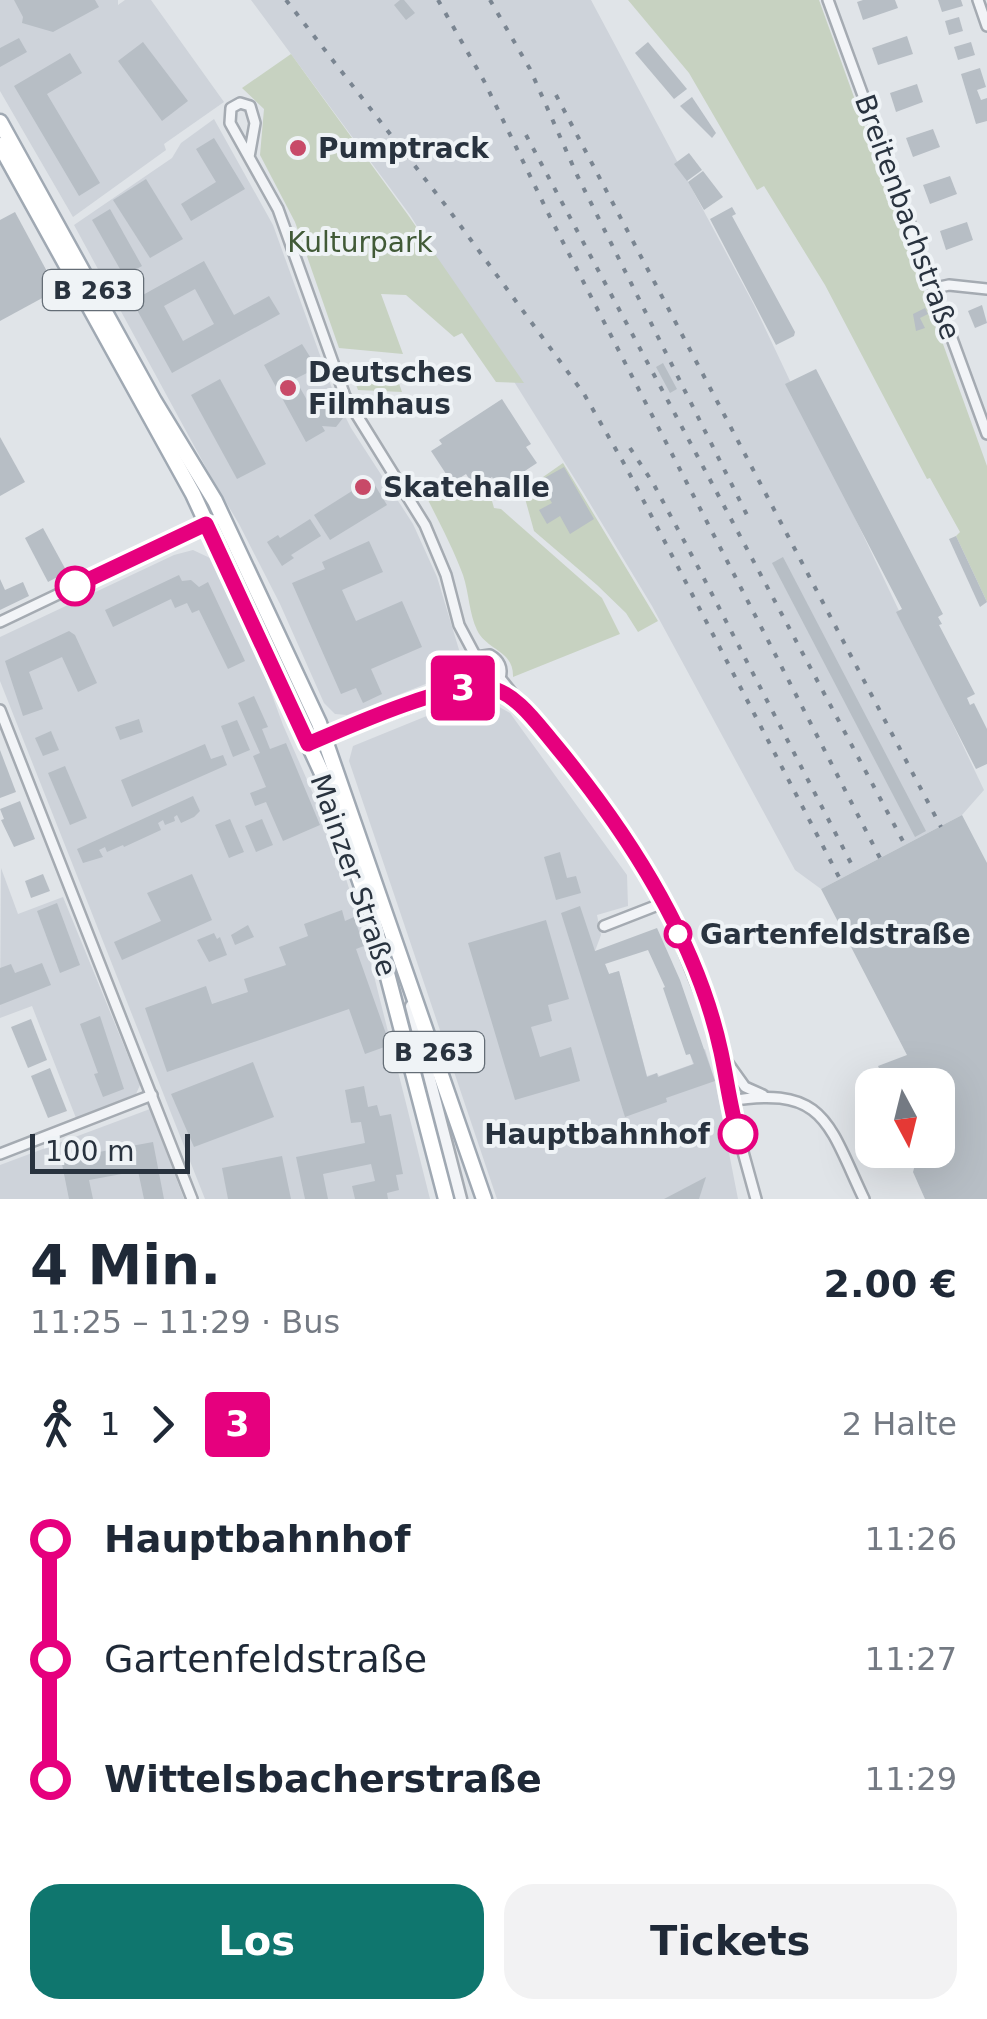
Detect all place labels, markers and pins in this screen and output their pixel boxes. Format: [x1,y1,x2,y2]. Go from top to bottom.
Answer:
place label: Pumptrack [318,132,490,165]
marker: Pumptrack [287,137,309,159]
place label: Deutsches Filmhaus [308,356,472,421]
marker: Deutsches Filmhaus [277,377,299,399]
place label: Skatehalle [383,471,550,504]
marker: Skatehalle [352,476,374,498]
unlabelled marker [56,567,94,605]
place label: Gartenfeldstraße [700,918,971,951]
marker: Gartenfeldstraße [665,921,691,947]
marker: Hauptbahnhof [719,1115,757,1153]
place label: Hauptbahnhof [484,1118,711,1151]

